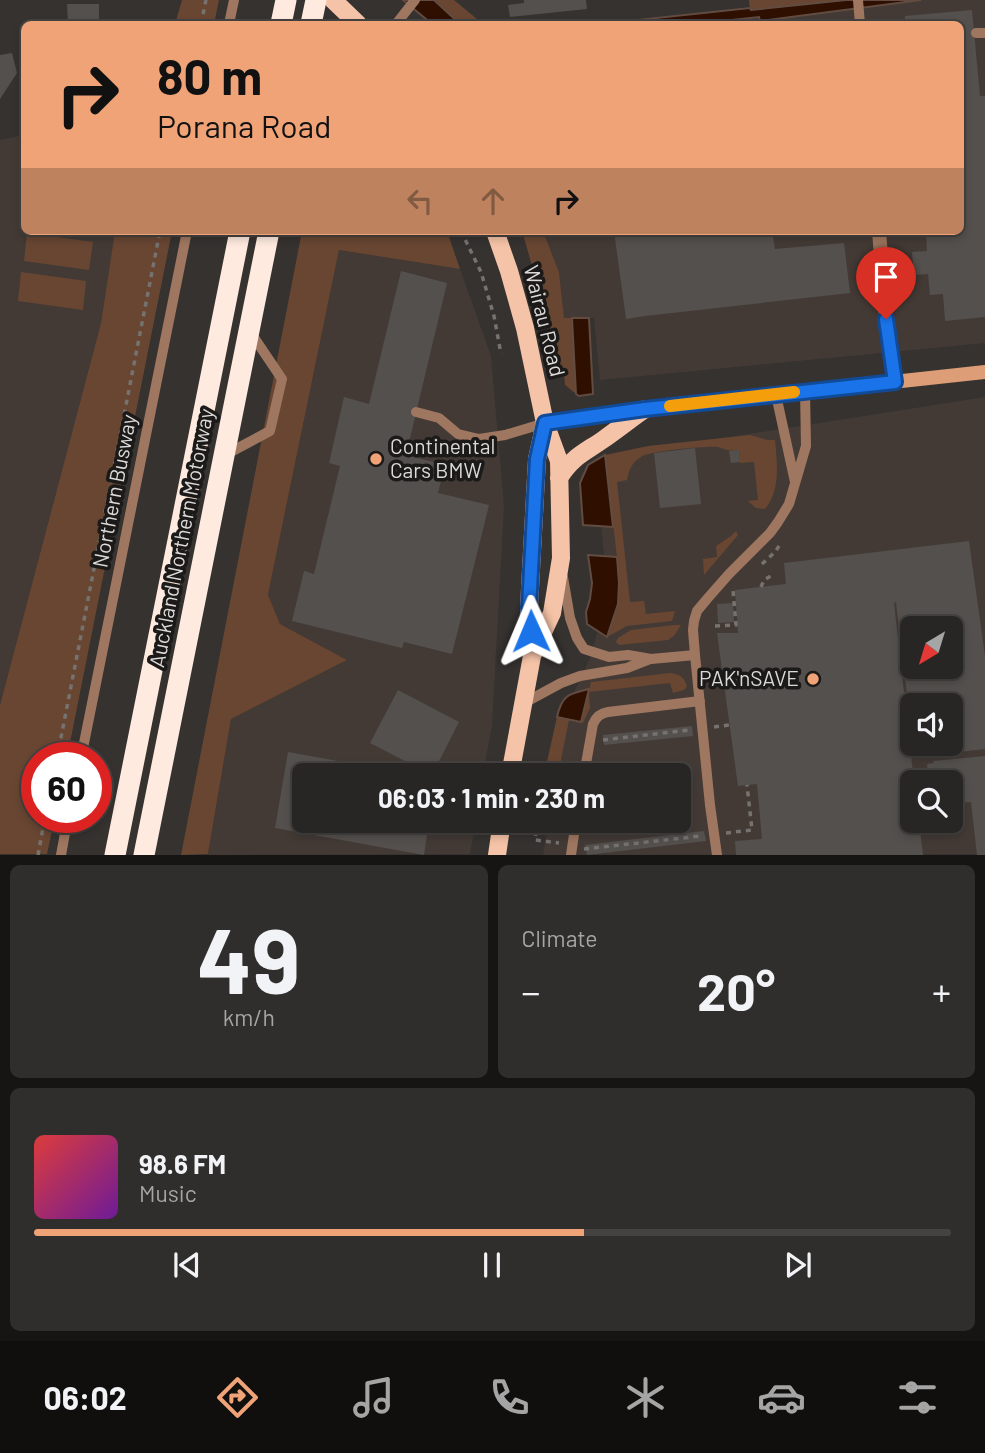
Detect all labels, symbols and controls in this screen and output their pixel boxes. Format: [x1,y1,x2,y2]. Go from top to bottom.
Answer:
text: 80 m [157,46,262,105]
icon: right [42,49,133,140]
text: Porana Road [157,106,332,144]
icon: left [401,182,439,220]
icon: ahead [474,182,512,220]
icon: right [547,182,585,220]
pin [856,247,916,319]
icon: arrive [867,258,905,296]
street label: Wairau Road [520,262,571,379]
street label: Auckland Northern Motorway [143,406,218,669]
street label: Northern Busway [86,412,141,569]
place label: Continental Cars BMW [390,433,495,482]
marker: Continental Cars BMW [368,451,384,467]
position arrow [494,594,568,668]
north arrow [900,616,962,679]
map controls [900,616,963,833]
place label: PAK'nSAVE [699,665,799,690]
marker: PAK'nSAVE [805,671,821,687]
button: sound [900,693,963,756]
speed limit sign: 60 [21,742,112,833]
button: search [900,770,963,833]
text: 06:03 · 1 min · 230 m [378,782,605,813]
text: 49 [197,903,300,1012]
text: Climate [522,924,598,952]
text: 20° [697,959,775,1021]
text: − [522,968,541,1014]
text: + [932,968,951,1014]
text: km/h [223,1003,275,1031]
text: 98.6 FM [139,1148,226,1179]
text: Music [139,1179,197,1207]
icon: previous [168,1246,206,1284]
icon: pause [473,1246,511,1284]
icon: next [779,1246,817,1284]
icon: directions [213,1373,262,1422]
icon: music [349,1373,398,1422]
icon: phone [485,1373,534,1422]
icon: climate [621,1373,670,1422]
icon: car [757,1373,806,1422]
icon: filters [893,1373,942,1422]
text: 06:02 [43,1378,127,1416]

